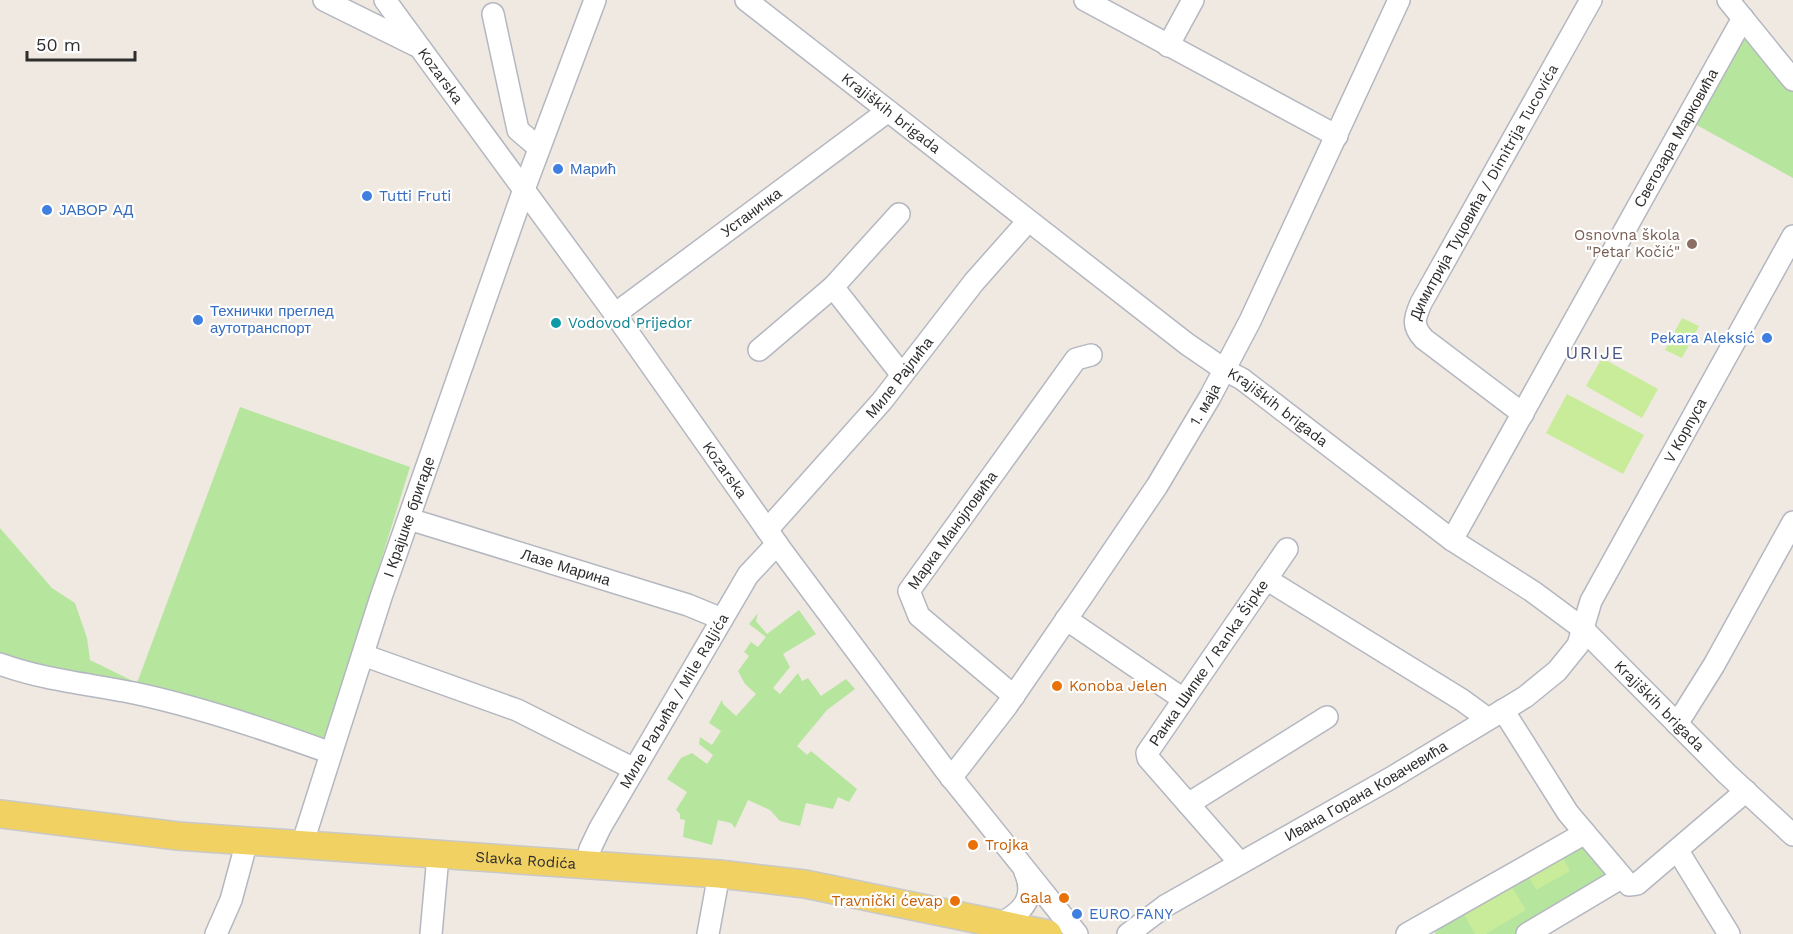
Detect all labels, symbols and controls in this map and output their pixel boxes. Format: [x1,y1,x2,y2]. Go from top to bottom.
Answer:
scale bar [27,24,135,62]
text: 50 m [36,34,81,55]
street label: Kozarska [414,44,467,108]
street label: Димитрија Туцовића / Dimitrija Tucovića [1406,61,1562,322]
street label: Светозара Марковића [1630,65,1722,211]
street label: Krajiških brigada [838,69,945,158]
place label: Марић [570,160,616,178]
marker: Марић [551,162,565,176]
street label: Устаничка [718,184,786,241]
place label: Tutti Fruti [379,187,451,205]
marker: Tutti Fruti [360,189,374,203]
place label: ЈАВОР АД [59,201,133,219]
marker: ЈАВОР АД [40,203,54,217]
place label: Osnovna škola "Petar Kočić" [1574,226,1681,261]
marker: Osnovna škola "Petar Kočić" [1685,237,1699,251]
place label: Технички преглед аутотранспорт [210,302,334,337]
marker: Технички преглед аутотранспорт [191,313,205,327]
place label: Vodovod Prijedor [568,314,692,332]
marker: Vodovod Prijedor [549,316,563,330]
place label: Pekara Aleksić [1650,329,1755,347]
marker: Pekara Aleksić [1760,331,1774,345]
street label: Миле Рајлића [862,333,937,422]
district label: URIJE [1565,342,1625,363]
street label: Krajiških brigada [1224,364,1332,451]
street label: 1. маја [1186,380,1225,429]
street label: V Корпуса [1660,395,1711,466]
street label: Kozarska [699,438,751,502]
street label: I Крајшке бригаде [380,454,438,580]
street label: Марка Манојловића [904,467,1002,593]
street label: Лазе Марина [519,545,613,590]
street label: Ранка Шипке / Ranka Šipke [1145,576,1272,750]
street label: Миле Раљића / Mile Raljića [616,610,733,792]
street label: Krajiških brigada [1610,657,1709,755]
place label: Konoba Jelen [1069,677,1167,695]
marker: Konoba Jelen [1050,679,1064,693]
street label: Ивана Горана Ковачевића [1282,737,1451,845]
place label: Trojka [985,836,1029,854]
marker: Trojka [966,838,980,852]
street label: Slavka Rodića [475,848,577,873]
place label: Gala [1020,889,1053,907]
marker: Gala [1057,891,1071,905]
place label: Travnički ćevap [831,892,943,910]
marker: Travnički ćevap [948,894,962,908]
place label: EURO FANY [1089,905,1173,923]
marker: EURO FANY [1070,907,1084,921]

